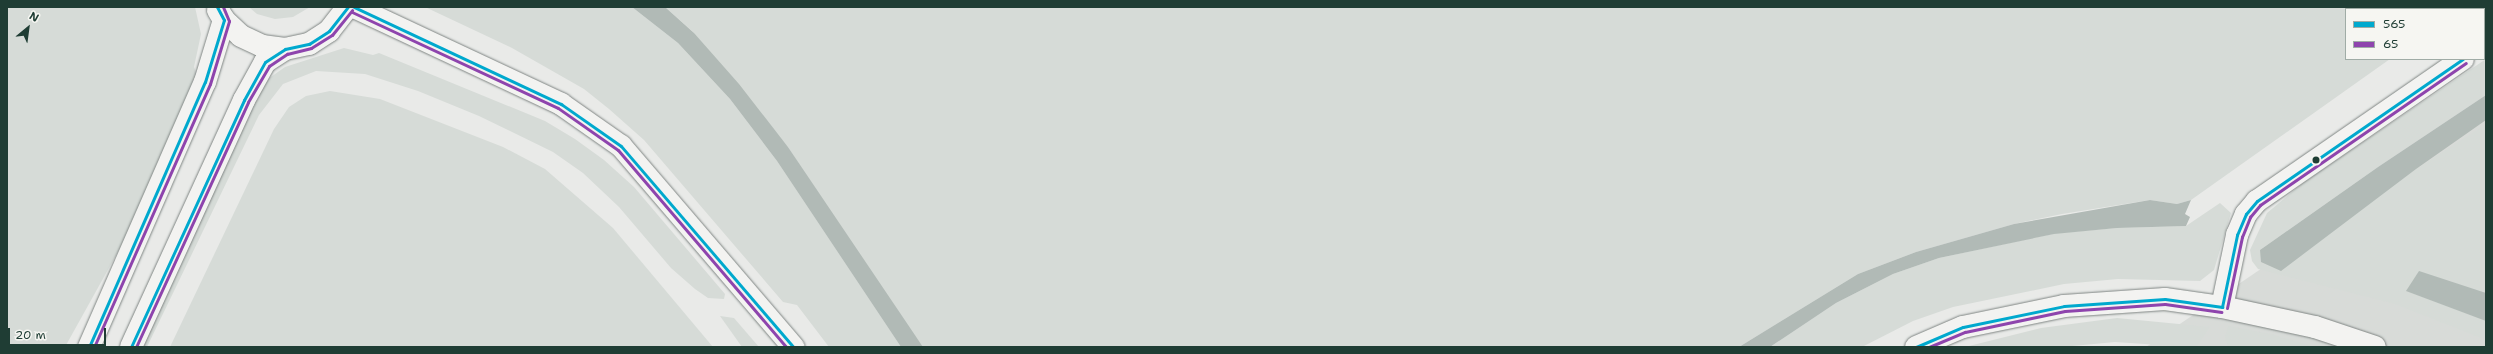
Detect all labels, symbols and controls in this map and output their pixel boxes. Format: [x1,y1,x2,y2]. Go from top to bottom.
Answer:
north arrow [8,8,48,48]
text: N [27,8,42,26]
legend [2345,8,2485,60]
text: 565 [2383,16,2405,32]
text: 65 [2383,36,2398,52]
unlabelled marker [2311,155,2321,165]
scale bar [10,320,108,346]
text: 20 m [15,327,46,343]

